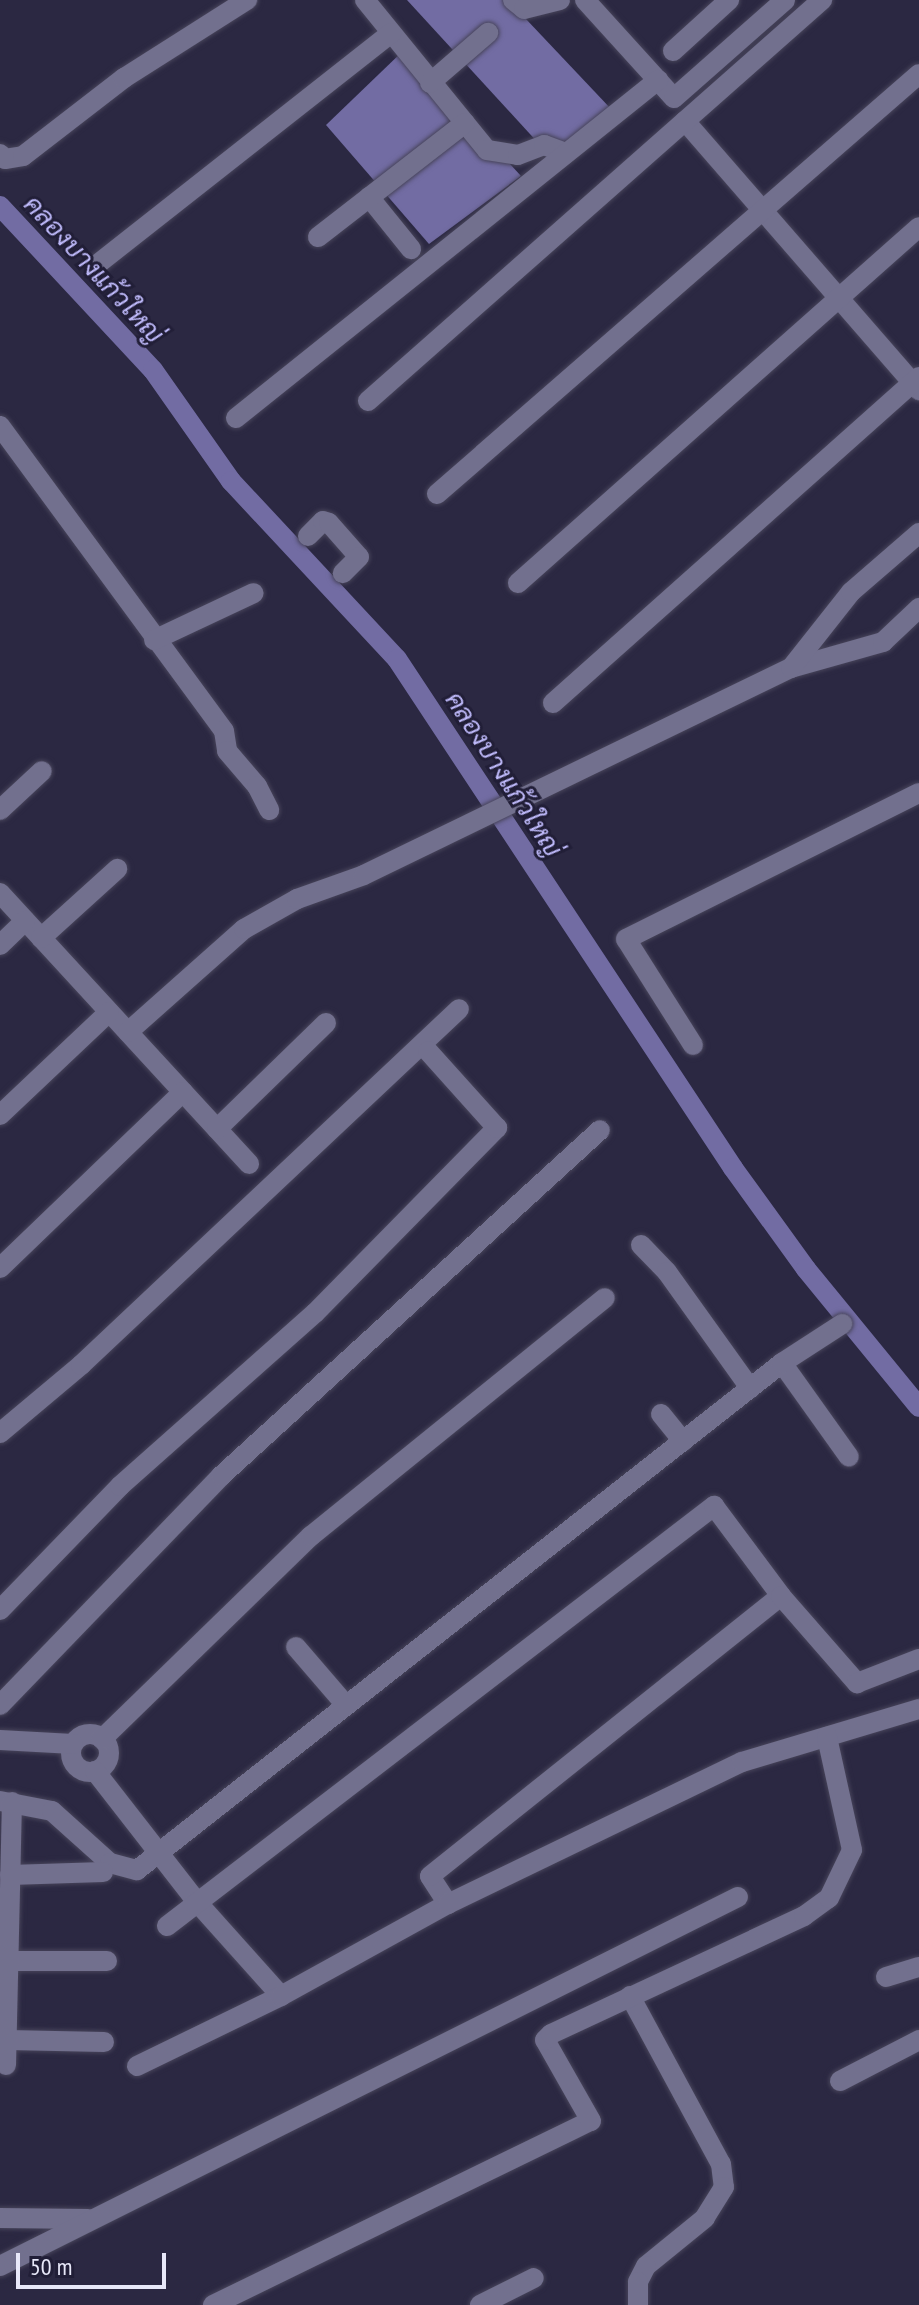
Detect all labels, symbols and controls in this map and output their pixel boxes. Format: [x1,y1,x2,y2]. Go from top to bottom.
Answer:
water label: คลองบางแก้วใหญ่ [18,189,170,349]
water label: คลองบางแก้วใหญ่ [439,686,569,862]
scale bar [20,2237,170,2287]
text: 50 m [30,2251,72,2282]

